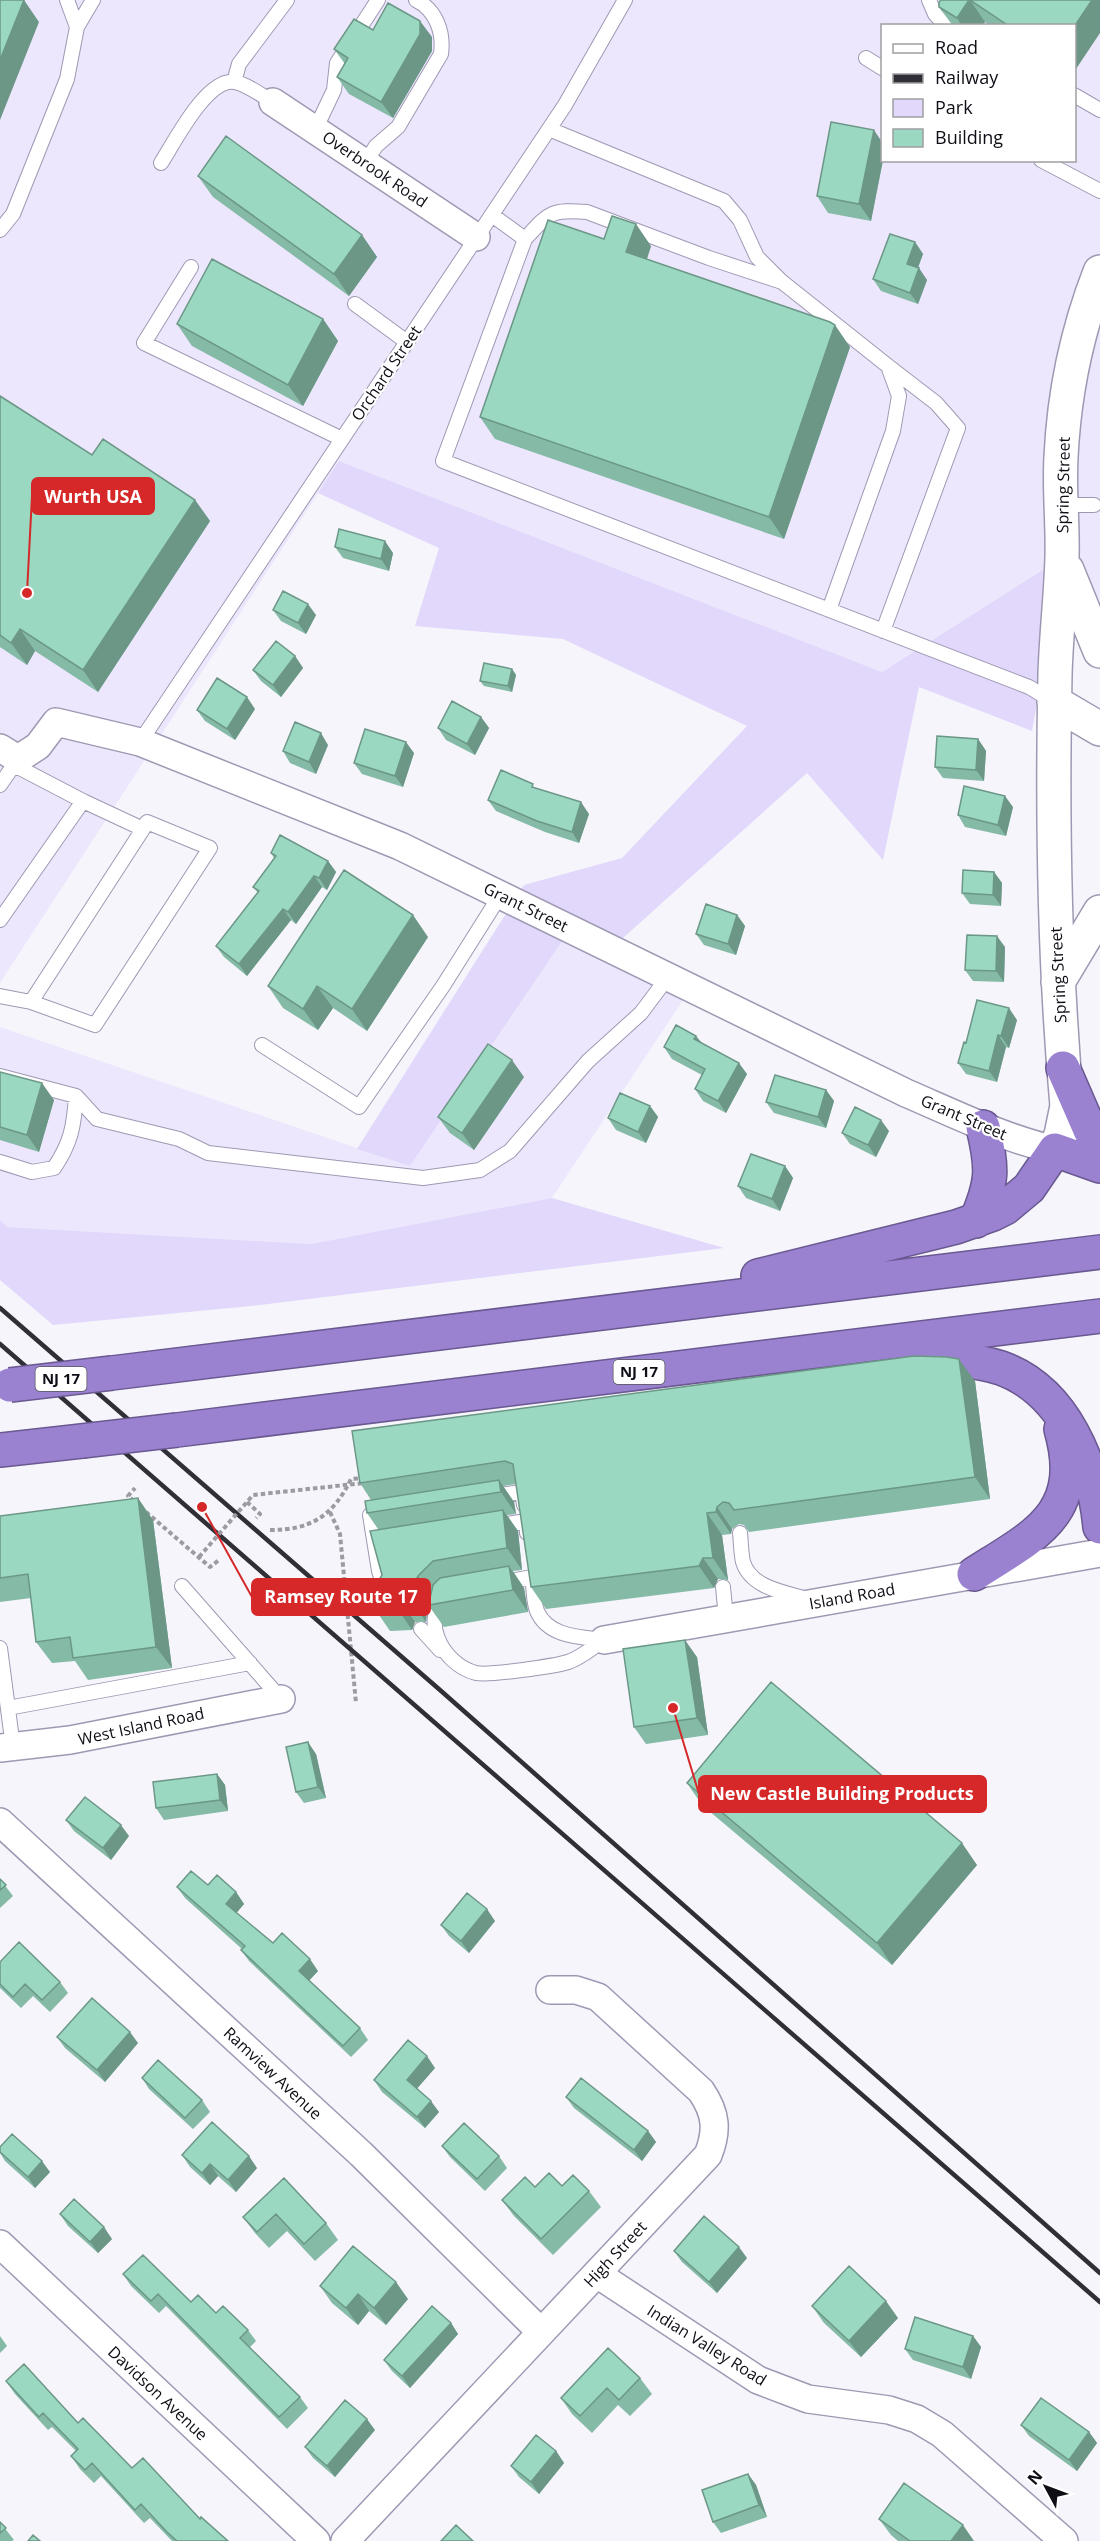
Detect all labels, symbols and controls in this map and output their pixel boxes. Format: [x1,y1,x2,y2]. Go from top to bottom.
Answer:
legend [881,24,1076,162]
text: Road [935,35,978,59]
text: Railway [935,65,999,89]
text: Park [935,95,973,119]
text: Building [935,125,1003,149]
street label: Overbrook Road [318,126,432,212]
street label: Orchard Street [346,321,426,425]
street label: Spring Street [1051,436,1075,533]
callout: Wurth USA [32,478,154,514]
text: Wurth USA [44,484,142,508]
street label: Grant Street [480,877,572,937]
street label: Spring Street [1044,926,1072,1024]
street label: Grant Street [918,1089,1011,1145]
road number: NJ 17 [614,1360,664,1384]
road number: NJ 17 [36,1367,86,1391]
street label: Island Road [807,1578,897,1614]
callout: Ramsey Route 17 [252,1579,430,1615]
text: Ramsey Route 17 [264,1584,418,1608]
street label: West Island Road [76,1702,206,1750]
callout: New Castle Building Products [699,1776,986,1812]
text: New Castle Building Products [710,1781,974,1805]
street label: Ramview Avenue [219,2022,327,2124]
street label: High Street [579,2216,652,2292]
street label: Indian Valley Road [643,2299,771,2391]
street label: Davidson Avenue [103,2341,213,2445]
north arrow [1016,2457,1076,2517]
text: N [1022,2465,1047,2489]

